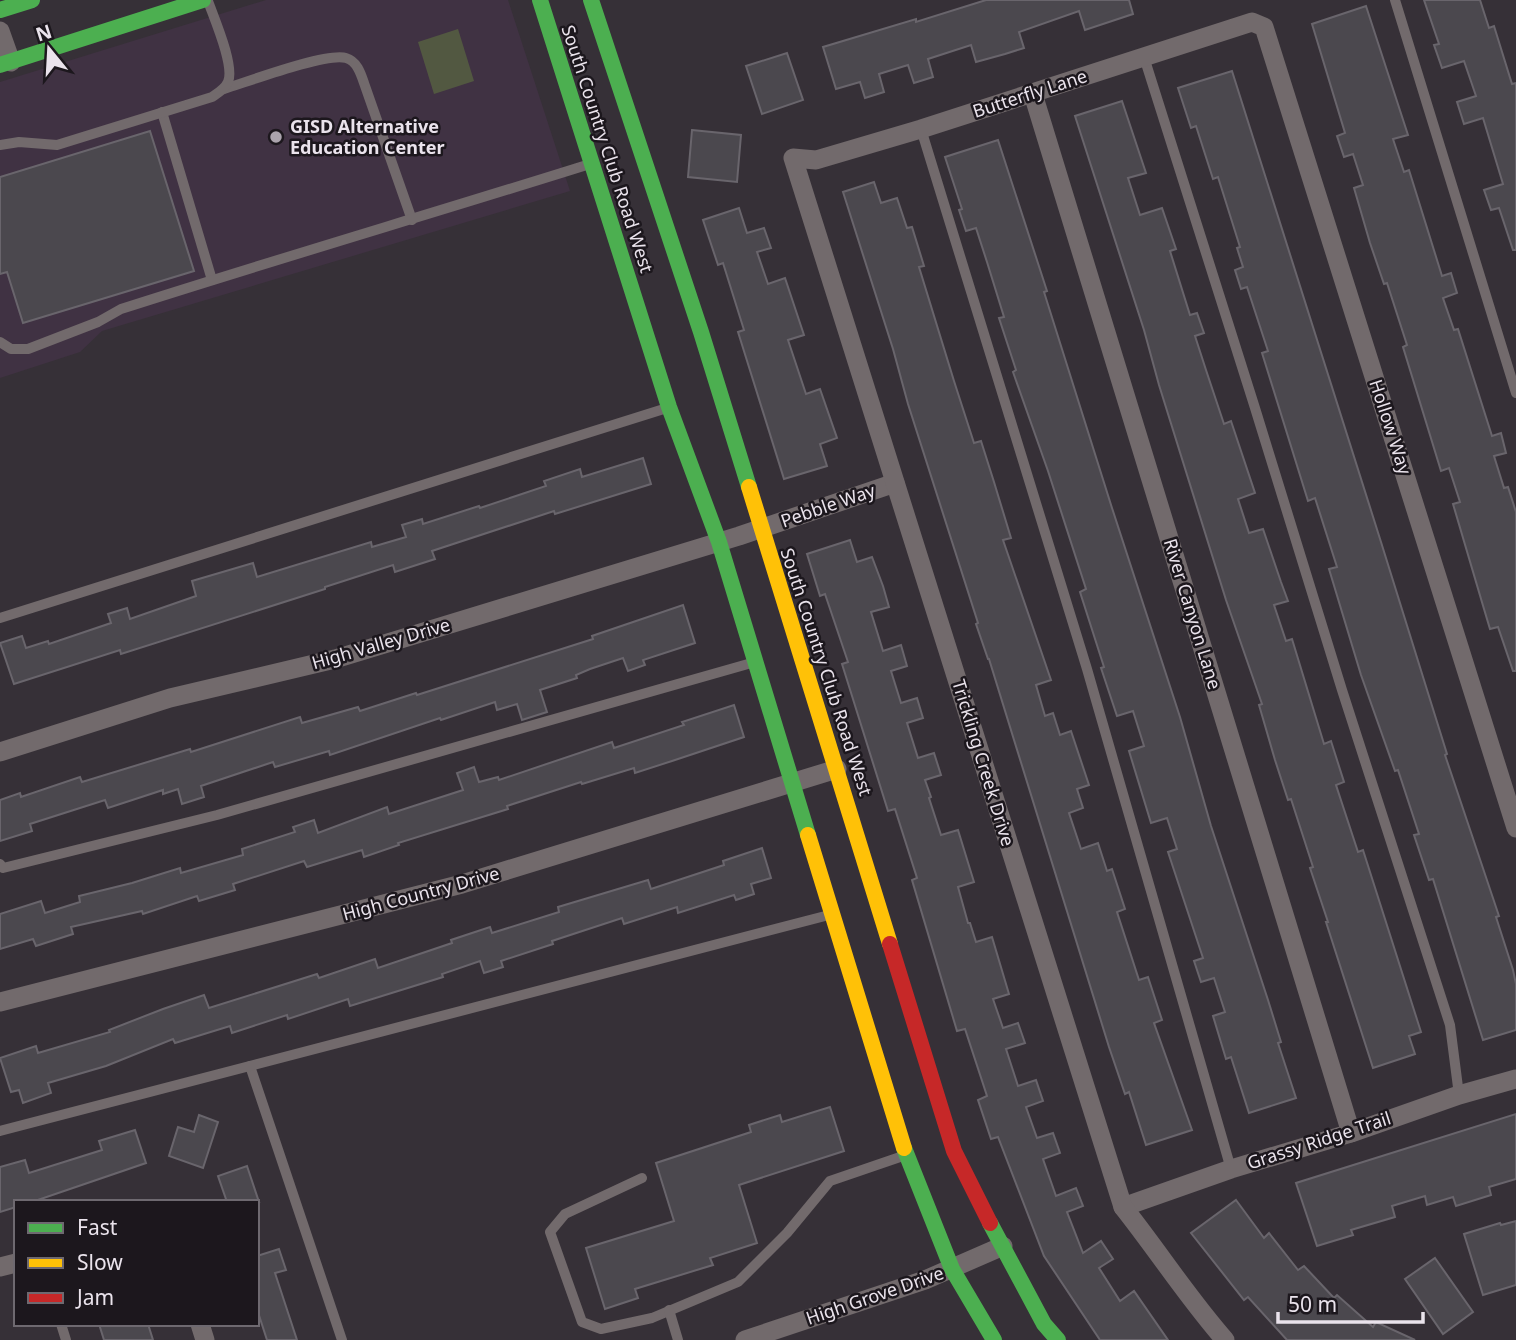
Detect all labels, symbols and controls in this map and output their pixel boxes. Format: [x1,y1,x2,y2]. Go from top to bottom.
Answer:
north arrow [14,14,84,84]
text: N [32,18,55,48]
street label: South Country Club Road West [557,22,660,276]
street label: Butterfly Lane [969,63,1090,123]
place label: GISD Alternative Education Center [290,114,445,159]
marker: GISD Alternative Education Center [268,129,284,145]
street label: Hollow Way [1364,376,1418,478]
street label: Pebble Way [777,477,879,532]
street label: River Canyon Lane [1159,535,1227,692]
street label: South Country Club Road West [776,545,879,799]
street label: High Valley Drive [309,612,453,674]
street label: Trickling Creek Drive [947,676,1021,849]
street label: High Country Drive [340,861,502,926]
street label: Grassy Ridge Trail [1244,1105,1394,1175]
legend [14,1200,259,1326]
text: Fast [77,1213,118,1241]
text: Slow [77,1248,123,1276]
street label: High Grove Drive [803,1260,947,1330]
scale bar [1278,1280,1423,1324]
text: Jam [75,1283,114,1311]
text: 50 m [1288,1290,1337,1318]

